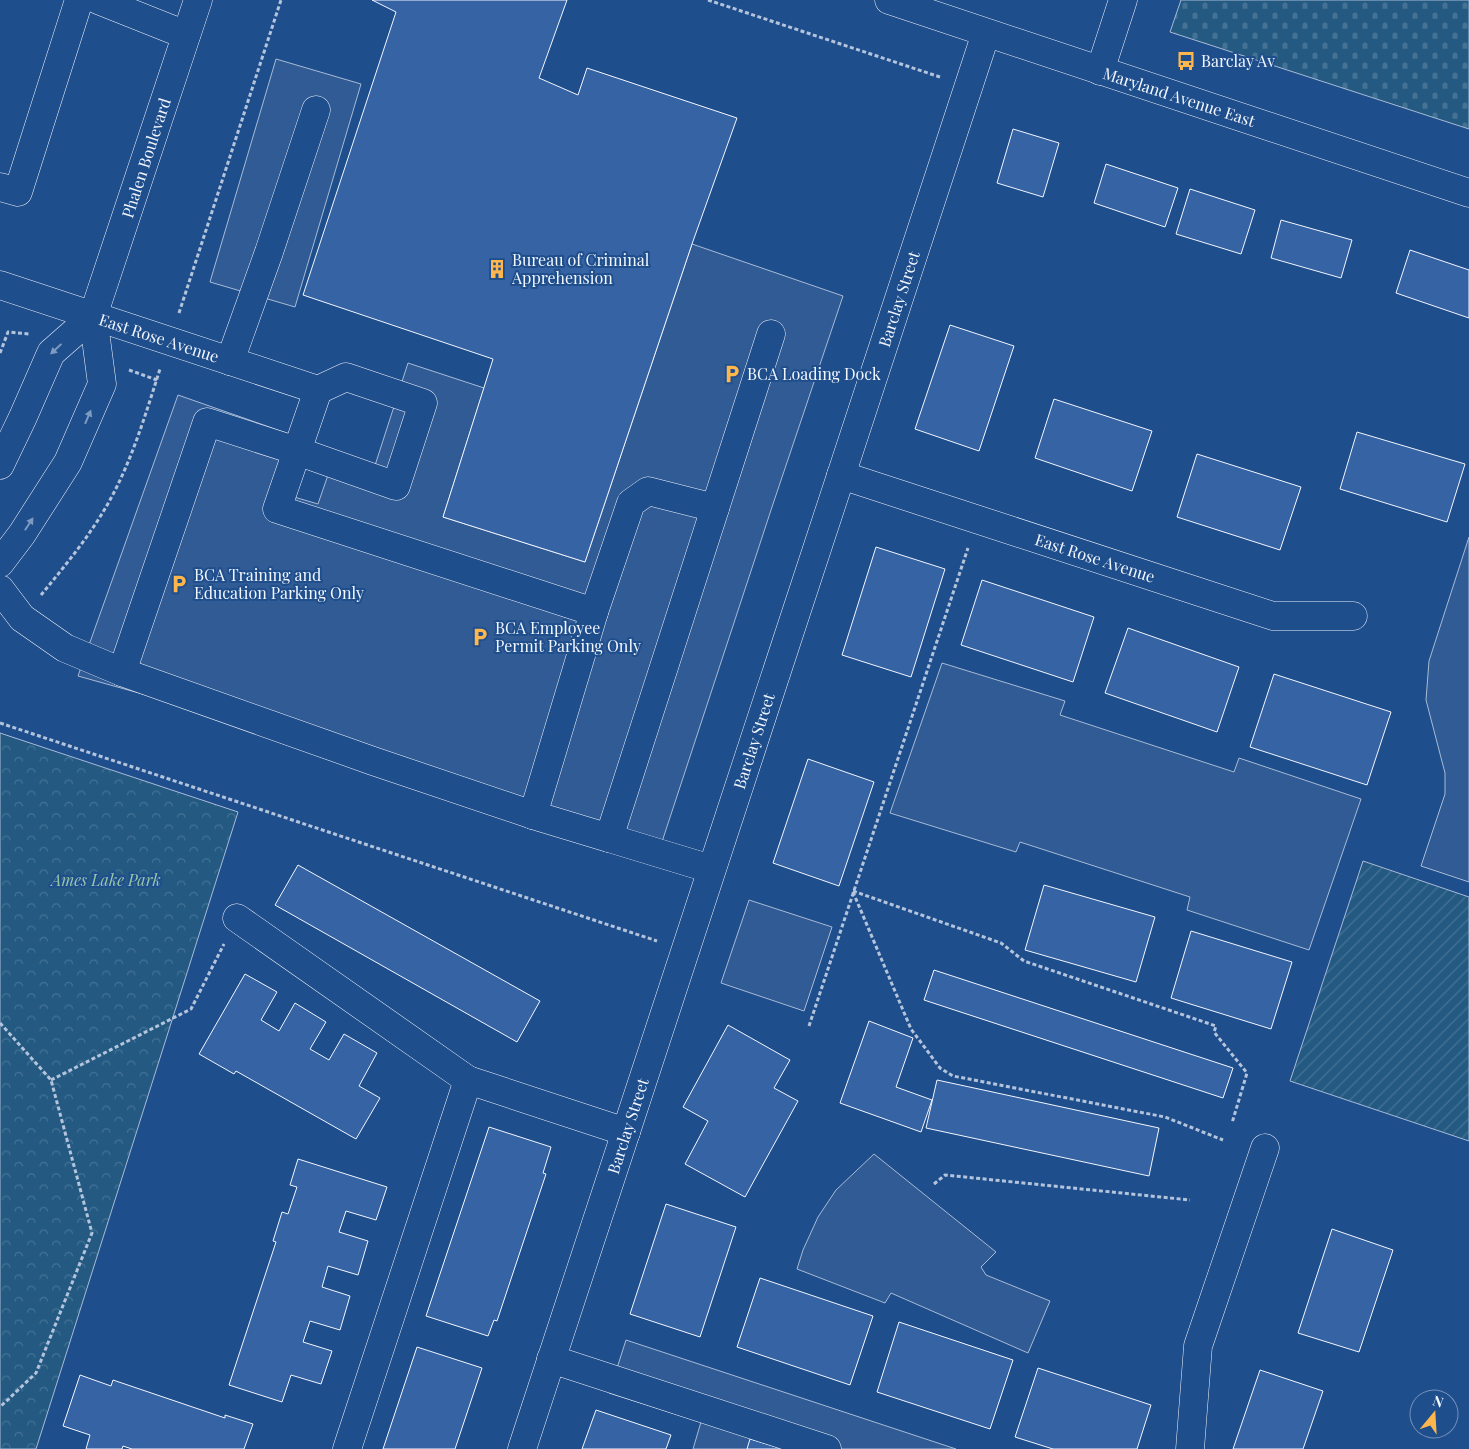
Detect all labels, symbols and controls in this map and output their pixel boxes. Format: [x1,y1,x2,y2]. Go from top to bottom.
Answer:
bus stop icon: Barclay Av [1175,50,1197,72]
place label: Barclay Av [1201,50,1275,71]
street label: Maryland Avenue East [1100,62,1258,131]
street label: Phalen Boulevard [116,95,175,220]
street label: Barclay Street [873,248,924,349]
place label: Bureau of Criminal Apprehension [511,249,650,288]
building icon: Bureau of Criminal Apprehension [486,258,508,280]
street label: East Rose Avenue [97,308,222,367]
one-way arrow [50,343,63,354]
parking icon: BCA Loading Dock [721,363,743,385]
place label: BCA Loading Dock [747,363,881,384]
one-way arrow [84,410,92,424]
one-way arrow [24,517,33,530]
street label: East Rose Avenue [1033,528,1158,587]
place label: BCA Training and Education Parking Only [194,564,364,603]
parking icon: BCA Training and Education Parking Only [168,573,190,595]
place label: BCA Employee Permit Parking Only [495,617,641,656]
parking icon: BCA Employee Permit Parking Only [469,626,491,648]
street label: Barclay Street [728,690,779,791]
park label: Ames Lake Park [49,869,161,890]
street label: Barclay Street [602,1075,653,1176]
north arrow [1409,1389,1459,1439]
text: N [1430,1391,1446,1412]

